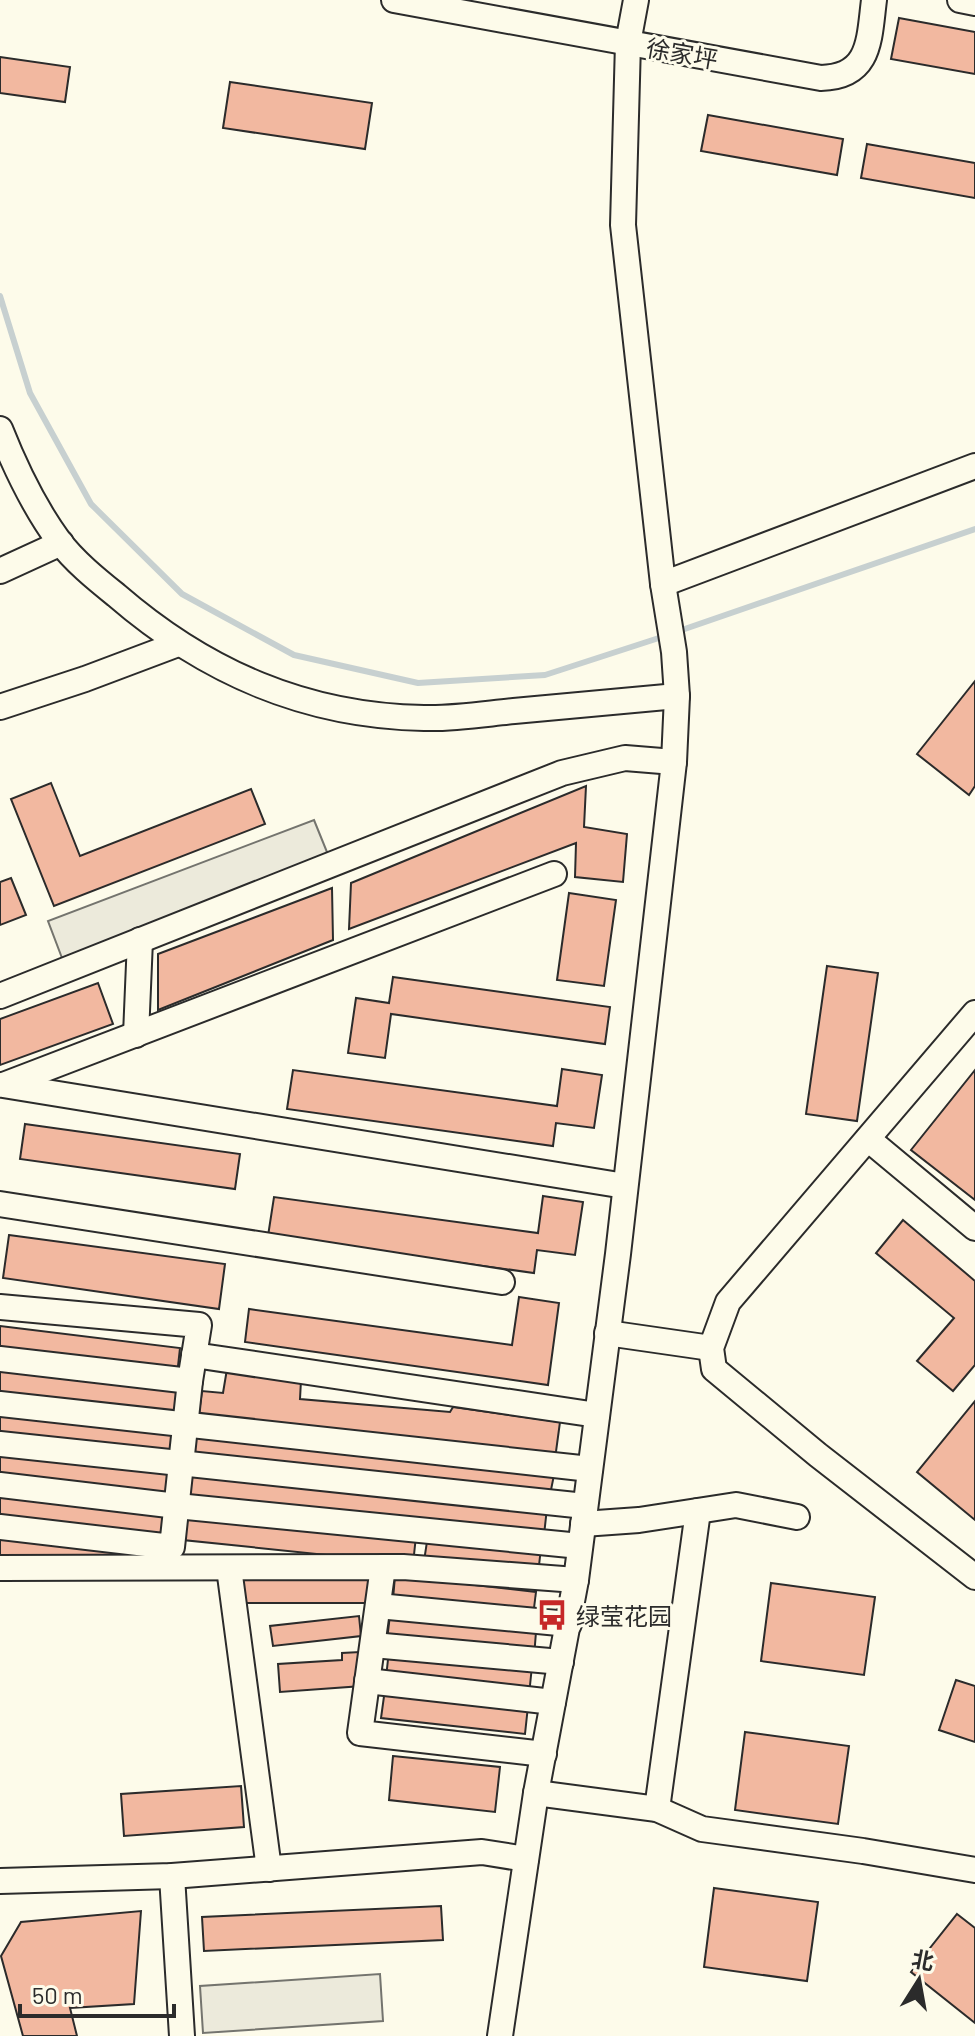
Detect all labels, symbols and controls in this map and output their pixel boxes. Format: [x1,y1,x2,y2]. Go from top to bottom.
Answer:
street label: 徐家坪 [644,32,720,74]
bus stop icon: 绿莹花园 [535,1598,569,1632]
place label: 绿莹花园 [576,1601,672,1630]
north arrow [879,1940,959,2020]
text: 北 [910,1945,936,1974]
scale bar [20,1968,174,2018]
text: 50 m [32,1980,83,2009]

